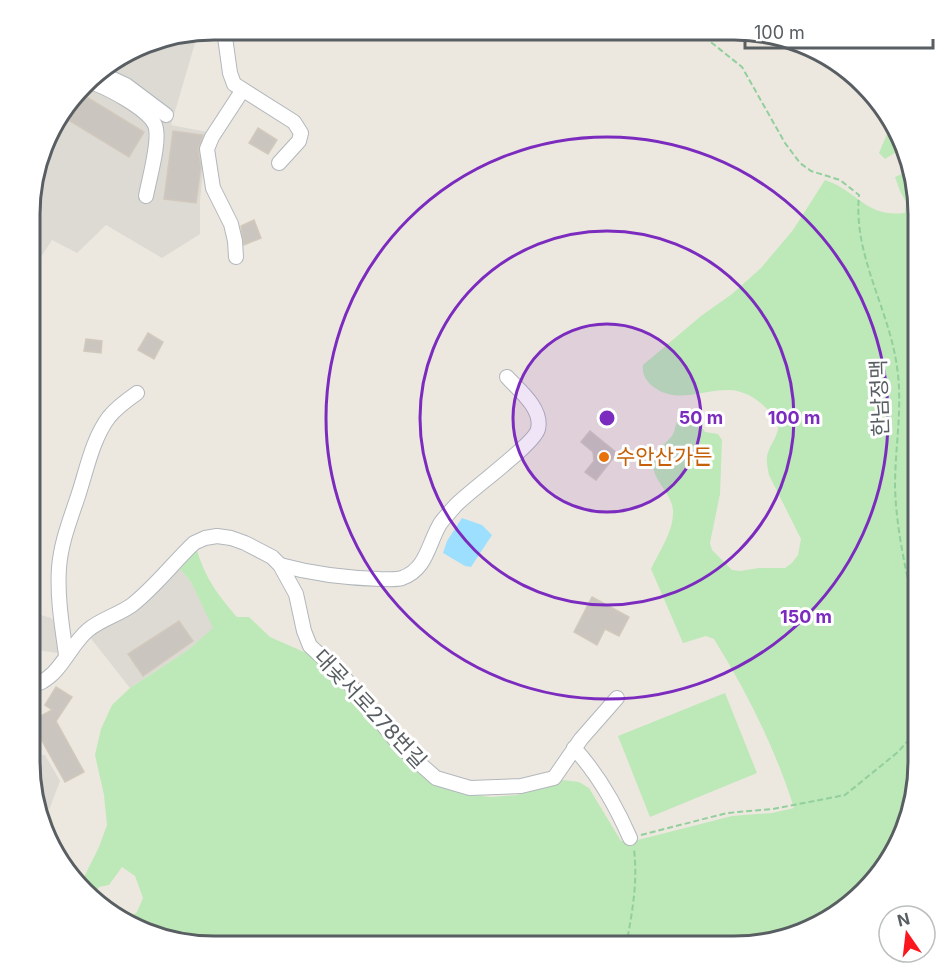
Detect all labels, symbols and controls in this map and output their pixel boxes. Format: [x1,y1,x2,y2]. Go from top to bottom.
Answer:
scale bar [745,12,932,50]
text: 100 m [754,22,805,43]
street label: 한남정맥 [866,359,893,437]
text: 50 m [679,407,723,428]
text: 100 m [768,407,820,428]
centre of rings [597,408,617,428]
place label: 수안산가든 [616,444,713,469]
marker: 수안산가든 [597,450,611,464]
text: 150 m [780,606,832,627]
street label: 대곶서로278번길 [309,644,432,773]
north arrow [877,904,937,964]
text: N [895,908,912,931]

